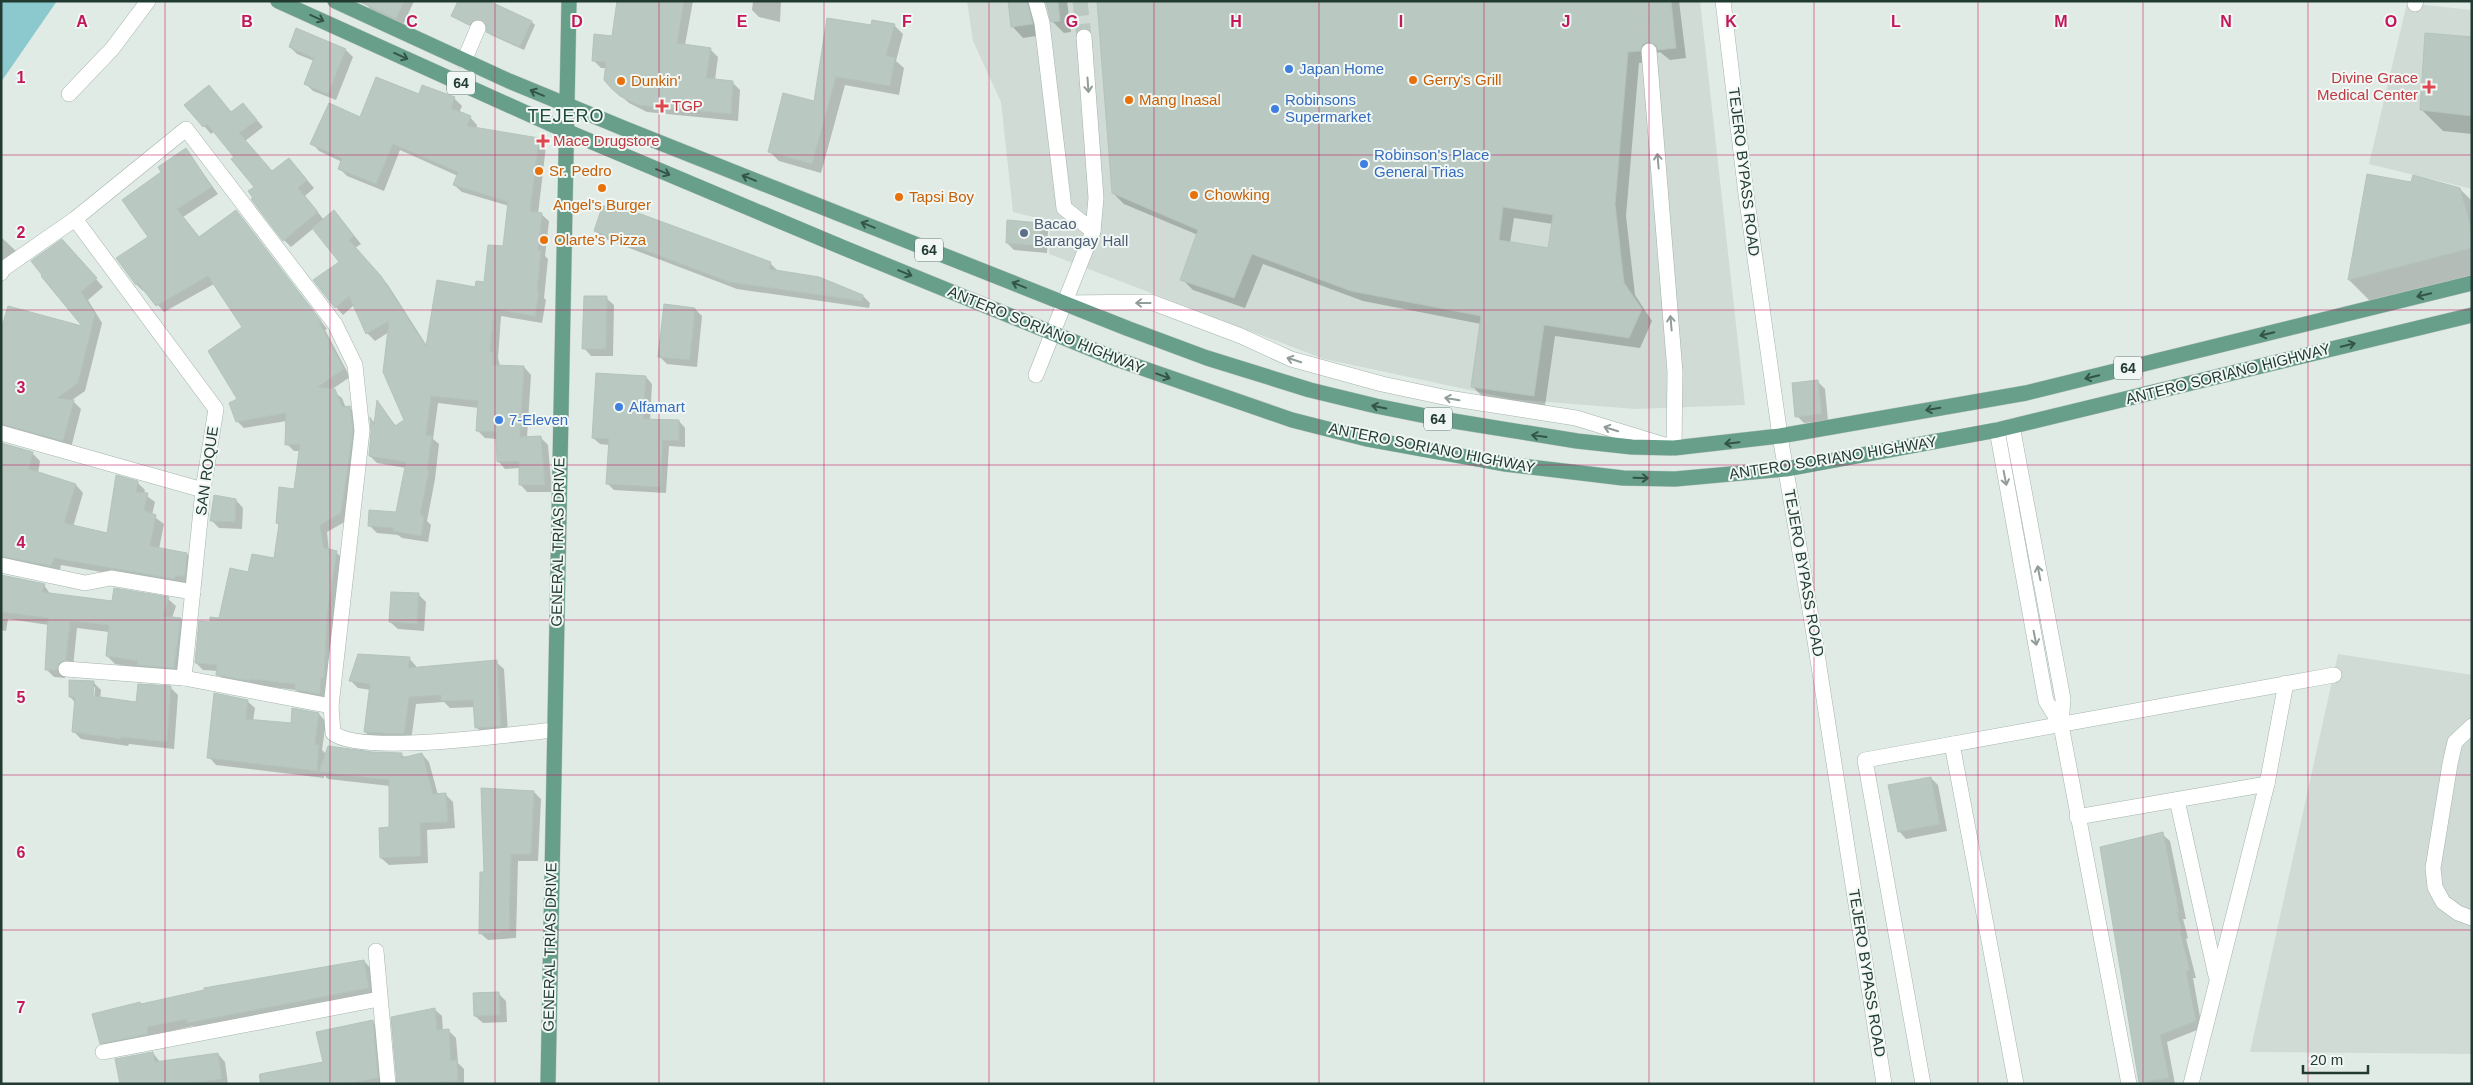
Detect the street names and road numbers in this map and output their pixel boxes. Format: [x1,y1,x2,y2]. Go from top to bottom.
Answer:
road number: 64 [447,72,475,95]
street label: TEJERO BYPASS ROAD [1726,87,1763,257]
road number: 64 [915,238,943,262]
street label: ANTERO SORIANO HIGHWAY [946,282,1147,377]
street label: ANTERO SORIANO HIGHWAY [2124,340,2332,407]
road number: 64 [2114,356,2142,379]
road number: 64 [1424,408,1452,430]
street label: ANTERO SORIANO HIGHWAY [1327,419,1537,476]
street label: SAN ROQUE [192,425,221,517]
street label: ANTERO SORIANO HIGHWAY [1728,433,1938,482]
street label: GENERAL TRIAS DRIVE [548,457,567,627]
street label: TEJERO BYPASS ROAD [1781,488,1828,658]
street label: GENERAL TRIAS DRIVE [540,862,559,1032]
street label: TEJERO BYPASS ROAD [1846,888,1889,1058]

